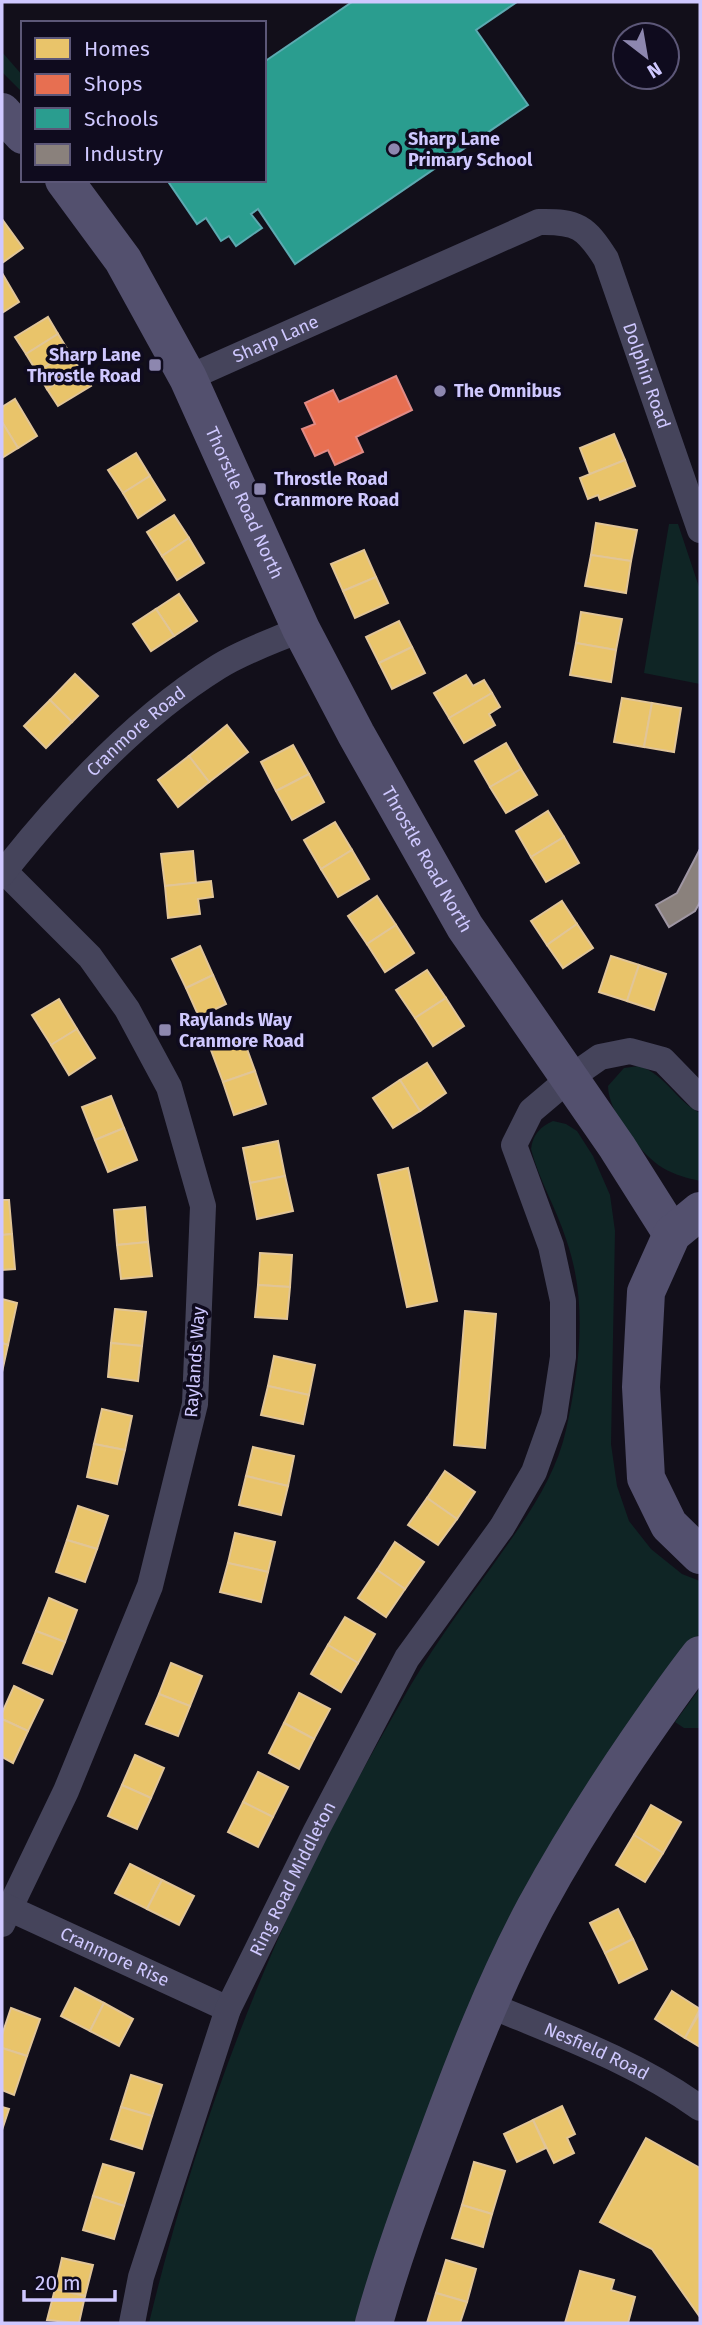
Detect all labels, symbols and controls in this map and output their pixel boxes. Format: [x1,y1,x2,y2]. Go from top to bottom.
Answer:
legend [21,21,266,182]
north arrow [611,21,681,91]
text: Homes [84,36,150,62]
text: N [643,57,666,83]
text: Shops [84,71,142,97]
text: Schools [84,106,158,132]
place label: Sharp Lane Primary School [408,128,533,171]
text: Industry [84,141,164,167]
marker: Sharp Lane Primary School [386,141,402,157]
street label: Sharp Lane [229,310,322,368]
street label: Dolphin Road [618,320,675,432]
place label: Sharp Lane Throstle Road [27,344,141,387]
marker: Sharp Lane Throstle Road [147,357,163,373]
place label: The Omnibus [454,380,561,402]
marker: The Omnibus [432,383,448,399]
street label: Thorstle Road North [200,423,288,582]
place label: Throstle Road Cranmore Road [274,468,399,511]
marker: Throstle Road Cranmore Road [252,481,268,497]
street label: Cranmore Road [82,682,190,781]
street label: Throstle Road North [377,782,477,936]
place label: Raylands Way Cranmore Road [179,1009,304,1052]
marker: Raylands Way Cranmore Road [157,1022,173,1038]
street label: Raylands Way [180,1306,210,1418]
street label: Ring Road Middleton [245,1798,341,1960]
street label: Cranmore Rise [57,1922,173,1991]
street label: Nesfield Road [541,2018,653,2085]
scale bar [24,2258,116,2302]
text: 20 m [35,2270,81,2296]

